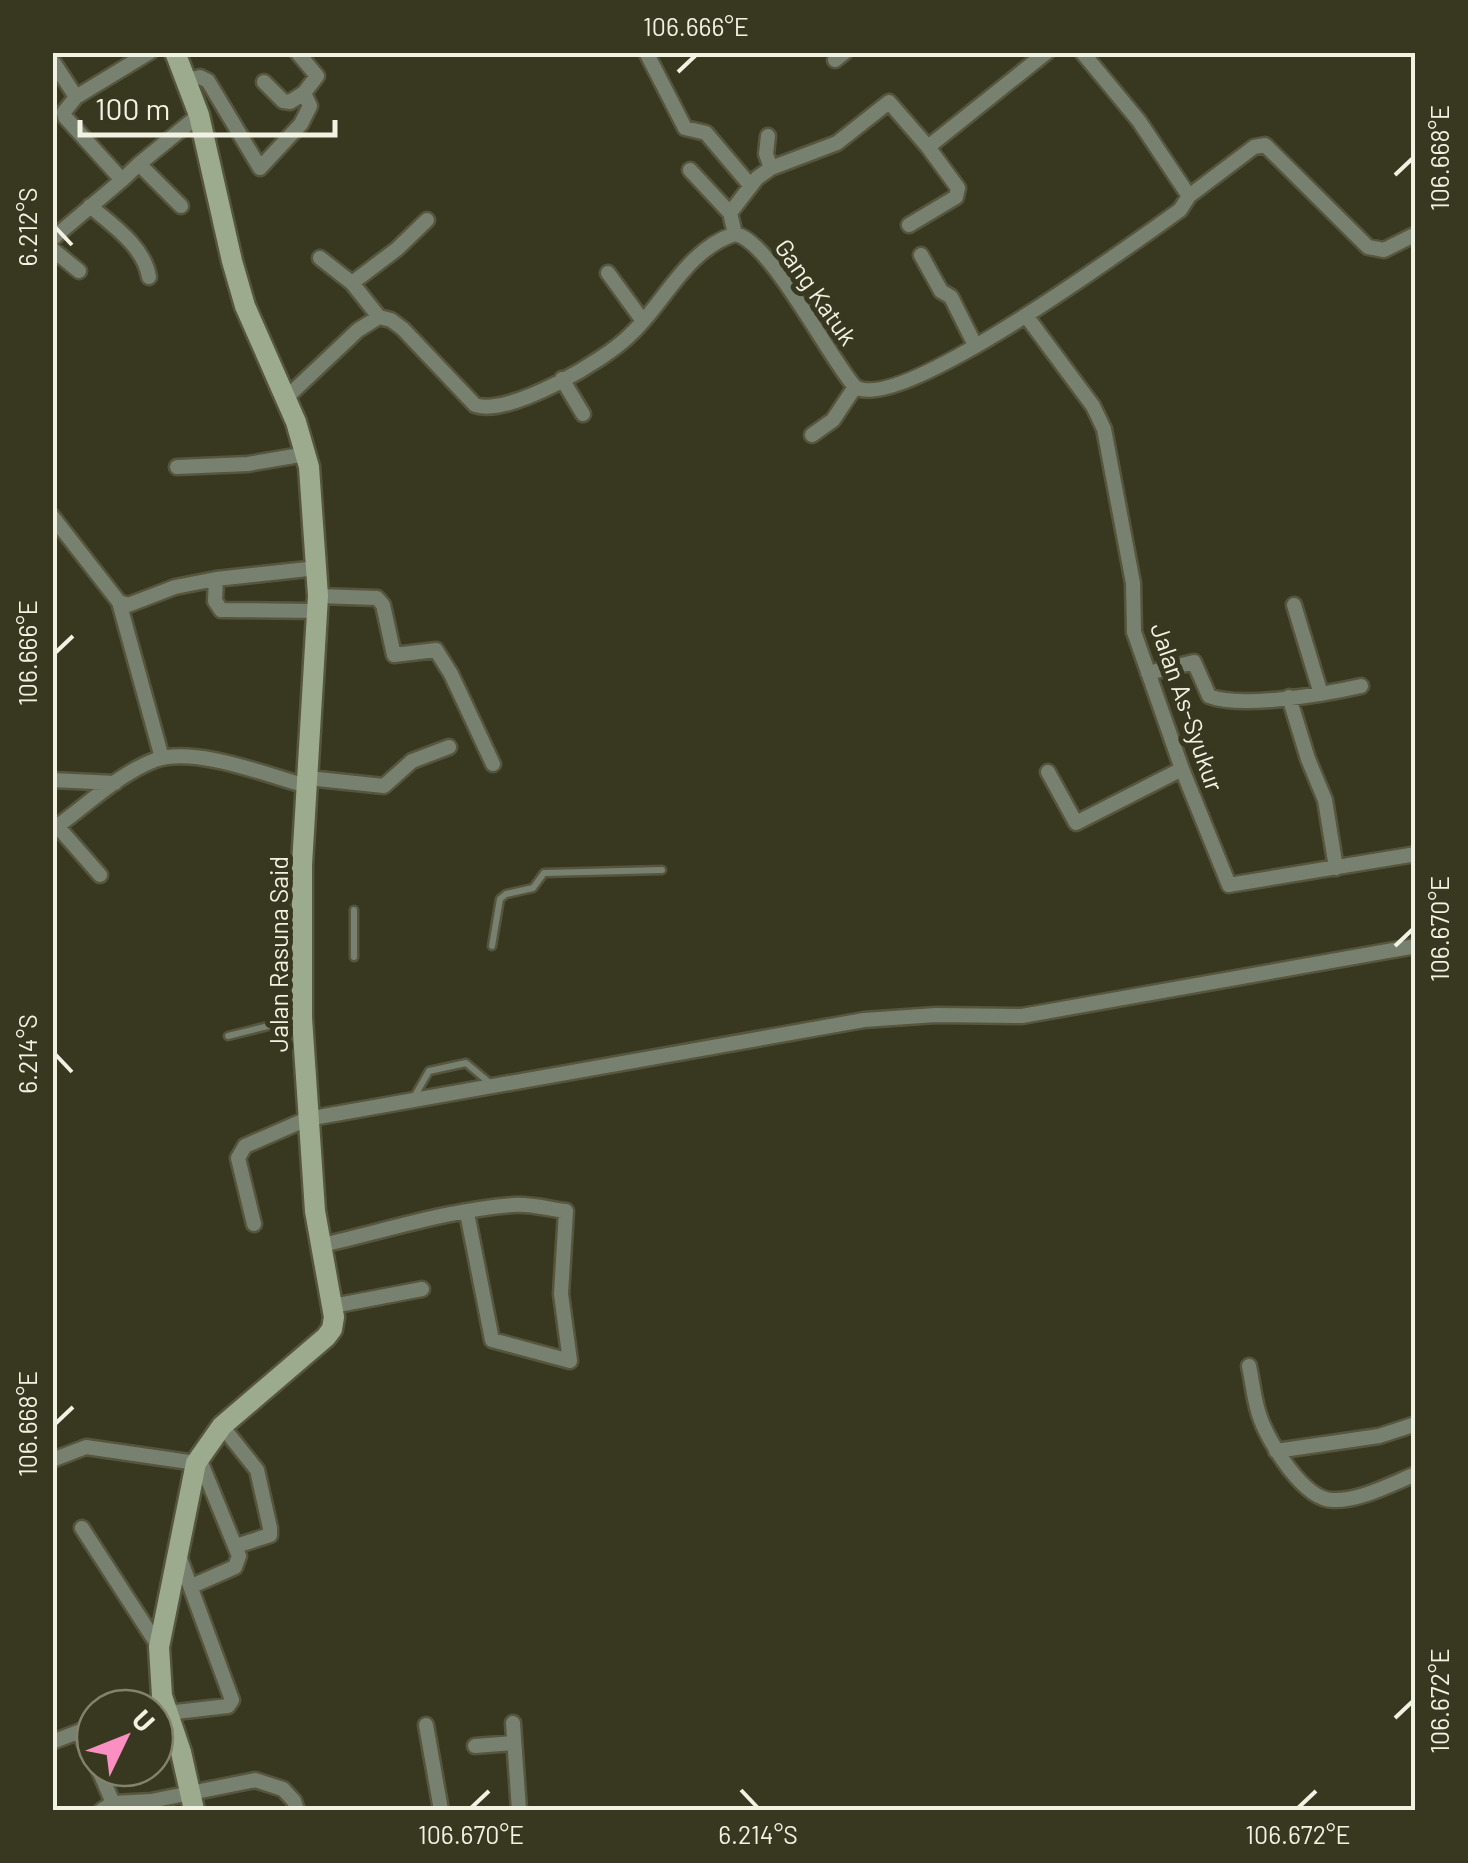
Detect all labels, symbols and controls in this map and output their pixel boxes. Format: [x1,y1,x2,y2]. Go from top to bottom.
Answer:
text: 106.666°E [643,11,749,41]
scale bar [80,75,335,137]
text: 100 m [95,90,170,126]
text: 106.668°E [1424,105,1454,211]
text: 6.212°S [12,187,42,267]
street label: Gang Katuk [769,233,864,350]
text: 106.666°E [12,600,42,706]
street label: Jalan As-Syukur [1145,619,1231,795]
street label: Jalan Rasuna Said [263,856,293,1052]
text: 106.670°E [1424,876,1454,982]
text: 6.214°S [12,1014,42,1094]
text: 106.668°E [12,1371,42,1477]
text: 106.672°E [1424,1648,1454,1754]
north arrow [75,1688,175,1788]
text: U [126,1702,162,1738]
text: 106.670°E [418,1819,524,1849]
text: 6.214°S [718,1819,798,1849]
text: 106.672°E [1245,1819,1351,1849]

